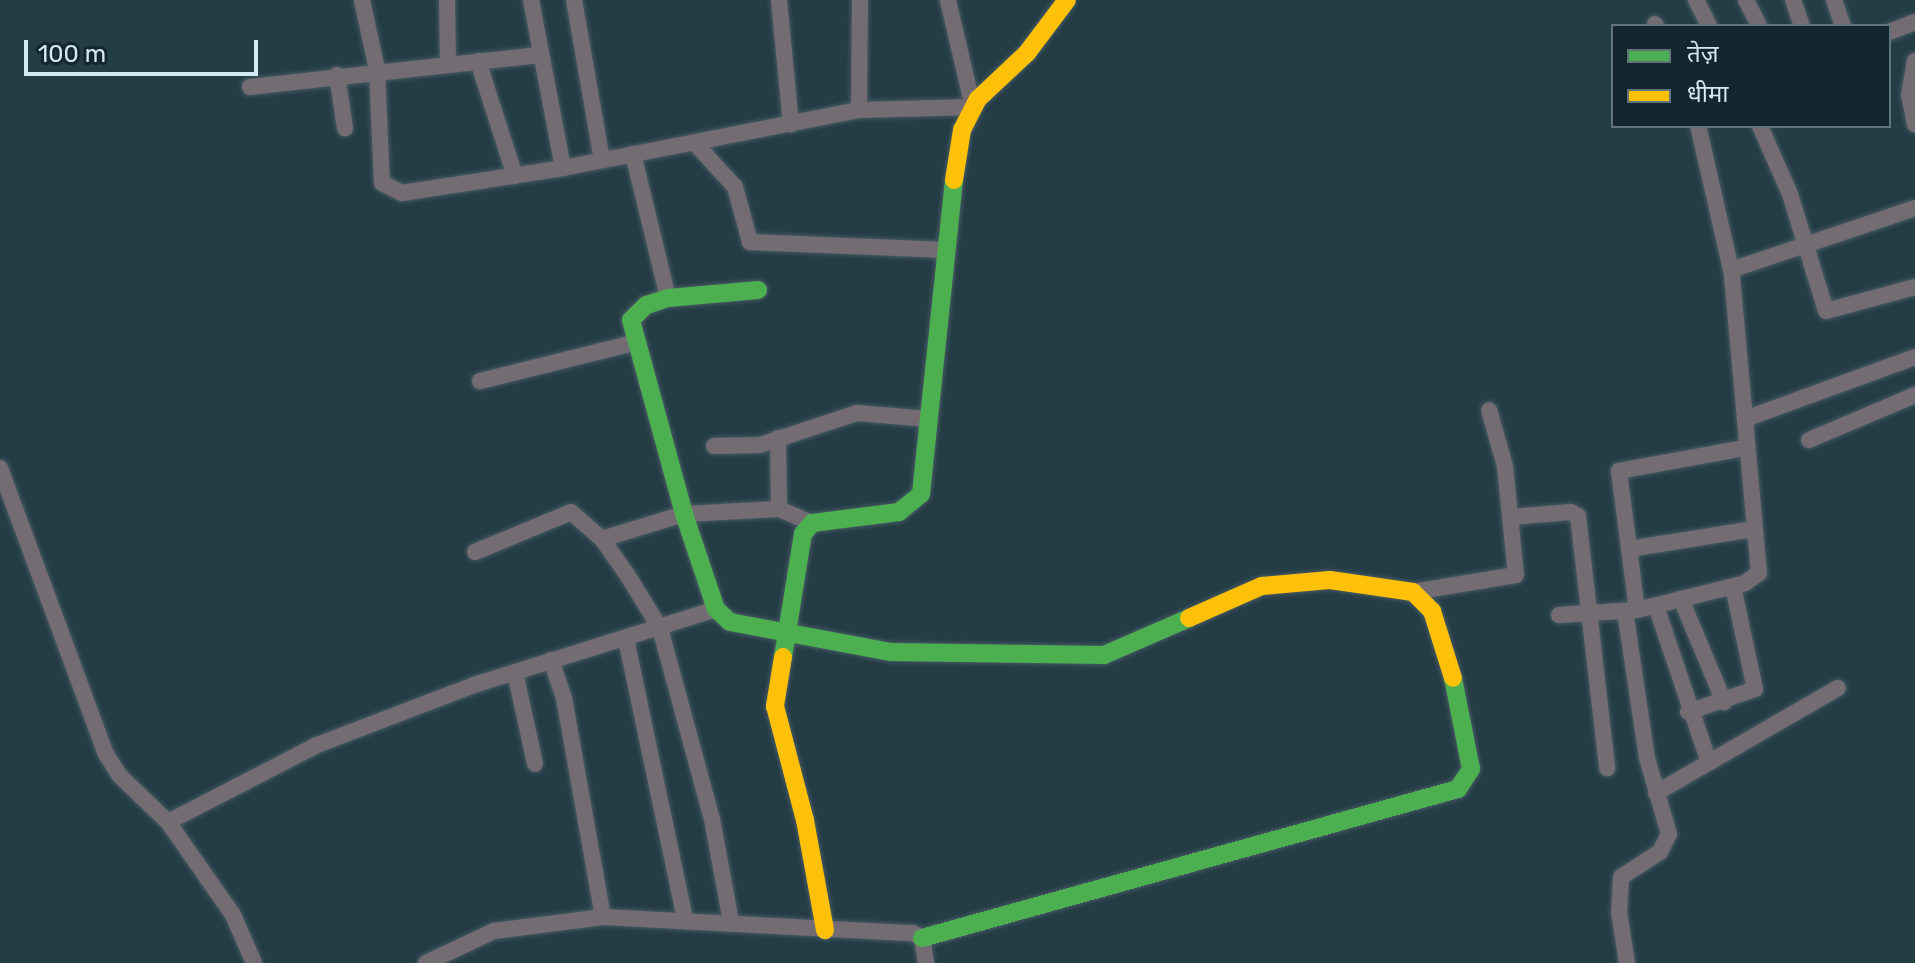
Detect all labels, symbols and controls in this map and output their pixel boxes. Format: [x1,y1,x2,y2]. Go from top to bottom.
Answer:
scale bar [28,24,262,74]
legend [1611,24,1891,128]
text: 100 m [38,40,106,68]
text: तेज़ [1687,40,1719,68]
text: धीमा [1687,80,1729,108]

